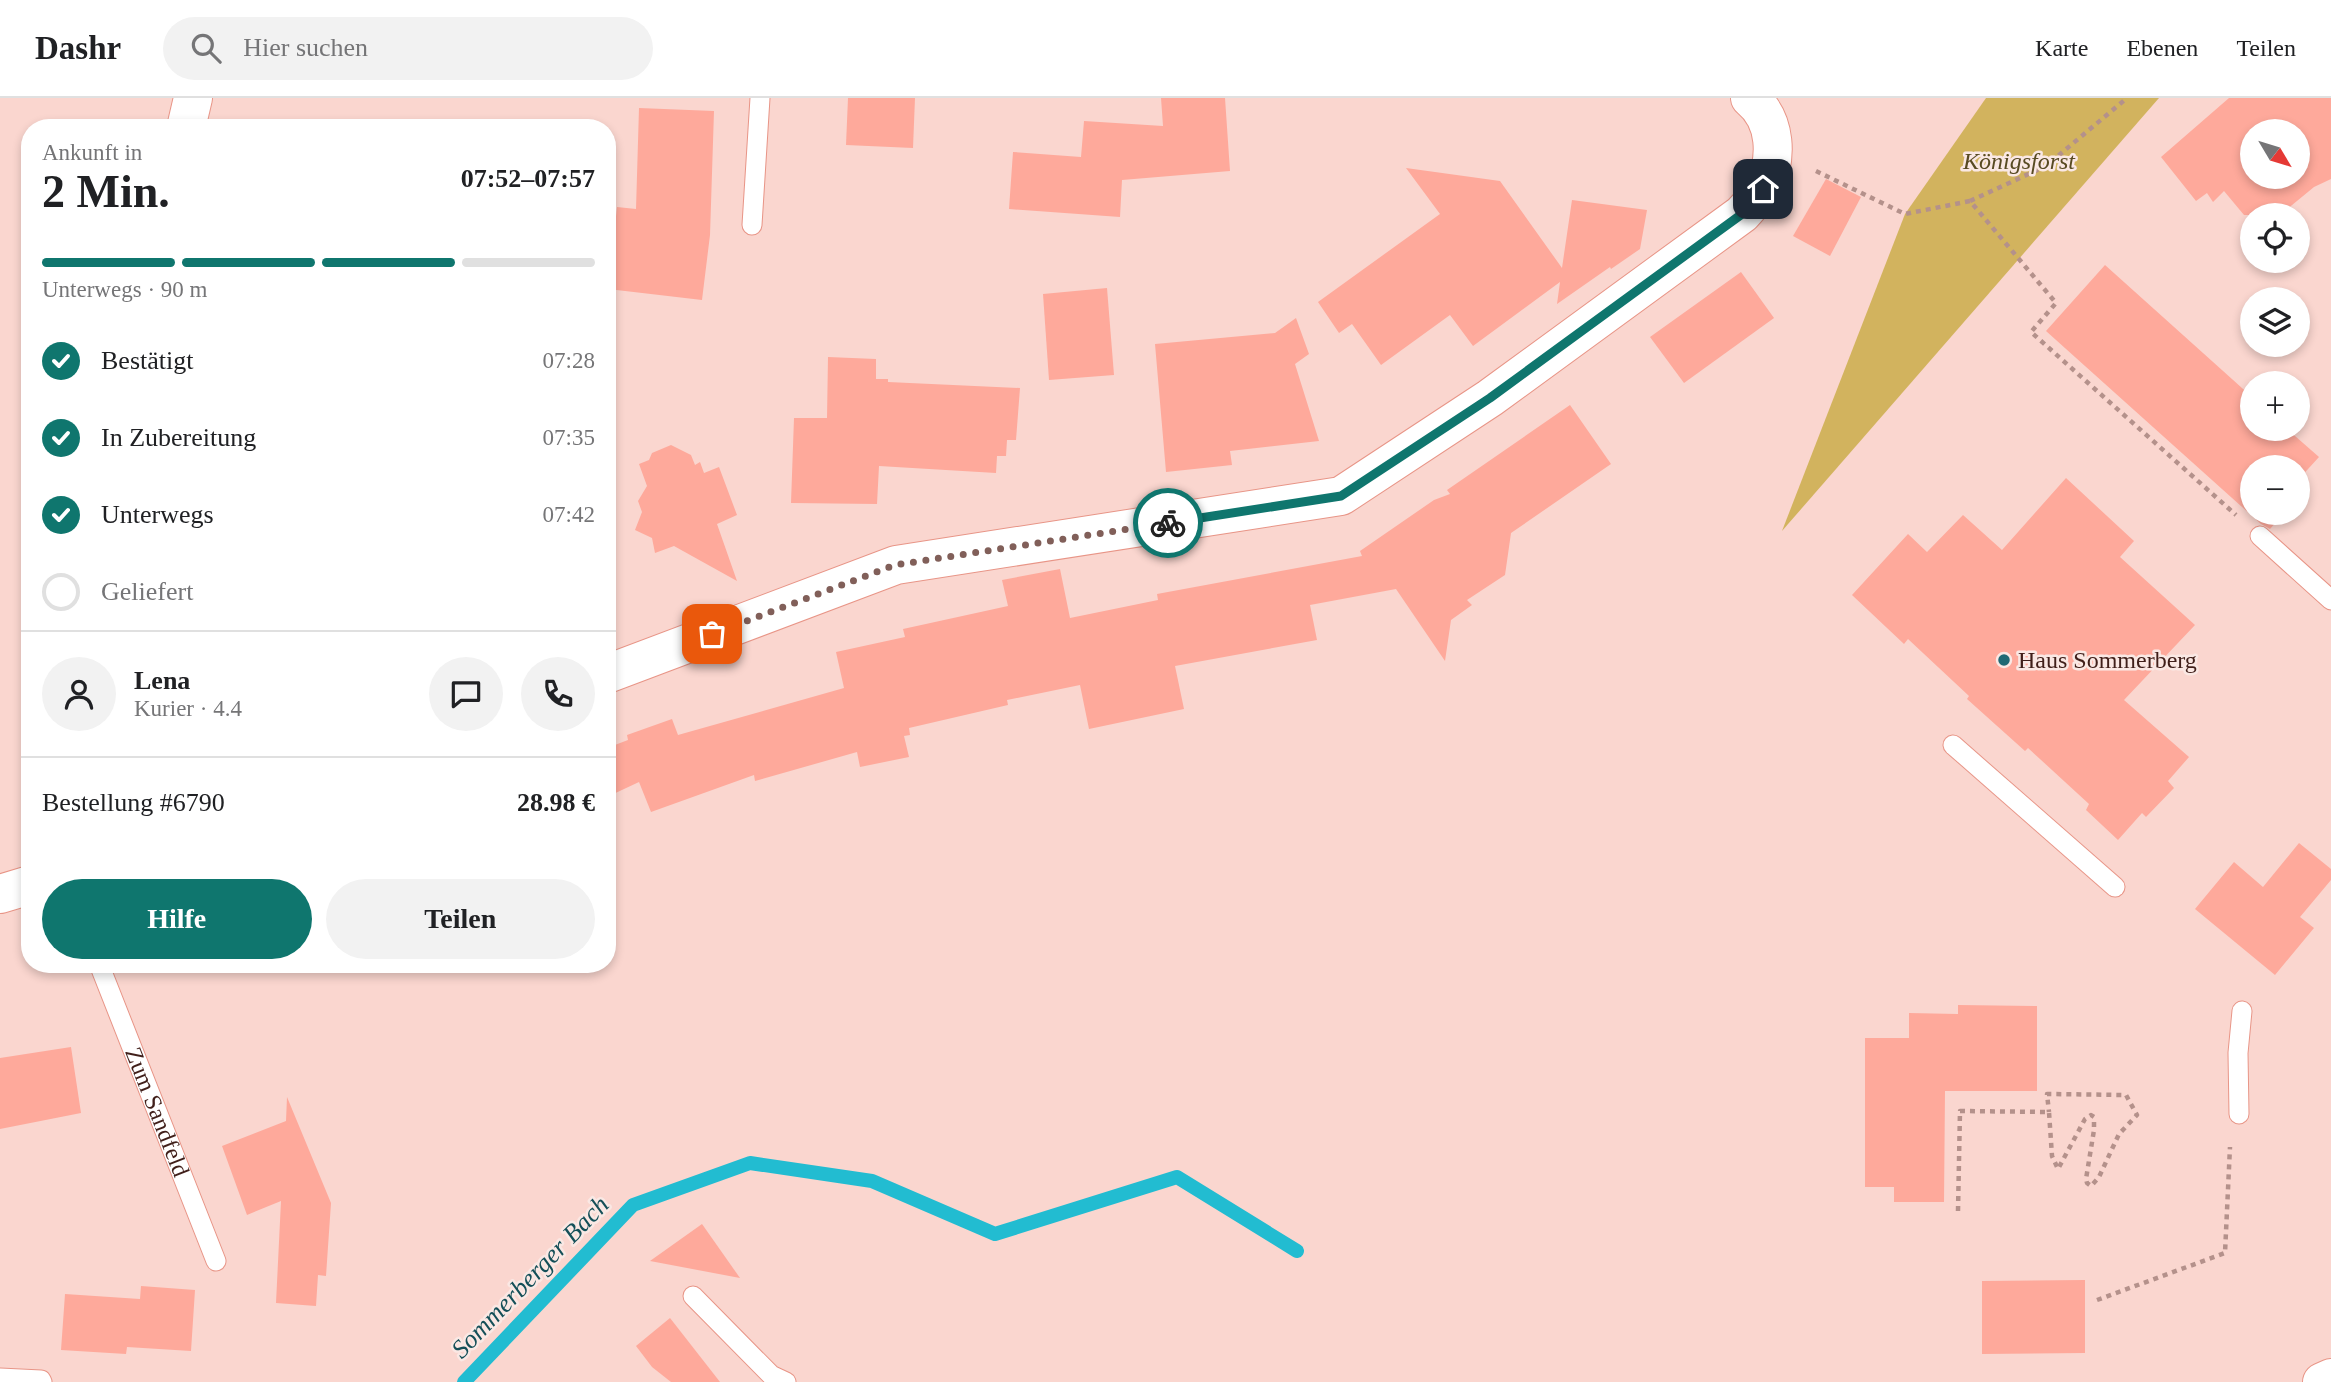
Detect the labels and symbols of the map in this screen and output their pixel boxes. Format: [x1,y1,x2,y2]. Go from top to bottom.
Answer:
north arrow [2240,119,2310,189]
park label: Königsforst [1962,148,2076,174]
pin [1733,159,1793,219]
courier [1133,488,1203,558]
pin [682,604,742,664]
place label: Haus Sommerberg [2018,647,2197,673]
marker: Haus Sommerberg [1996,652,2012,668]
street label: Zum Sandfeld [120,1044,194,1180]
water label: Sommerberger Bach [445,1190,615,1364]

